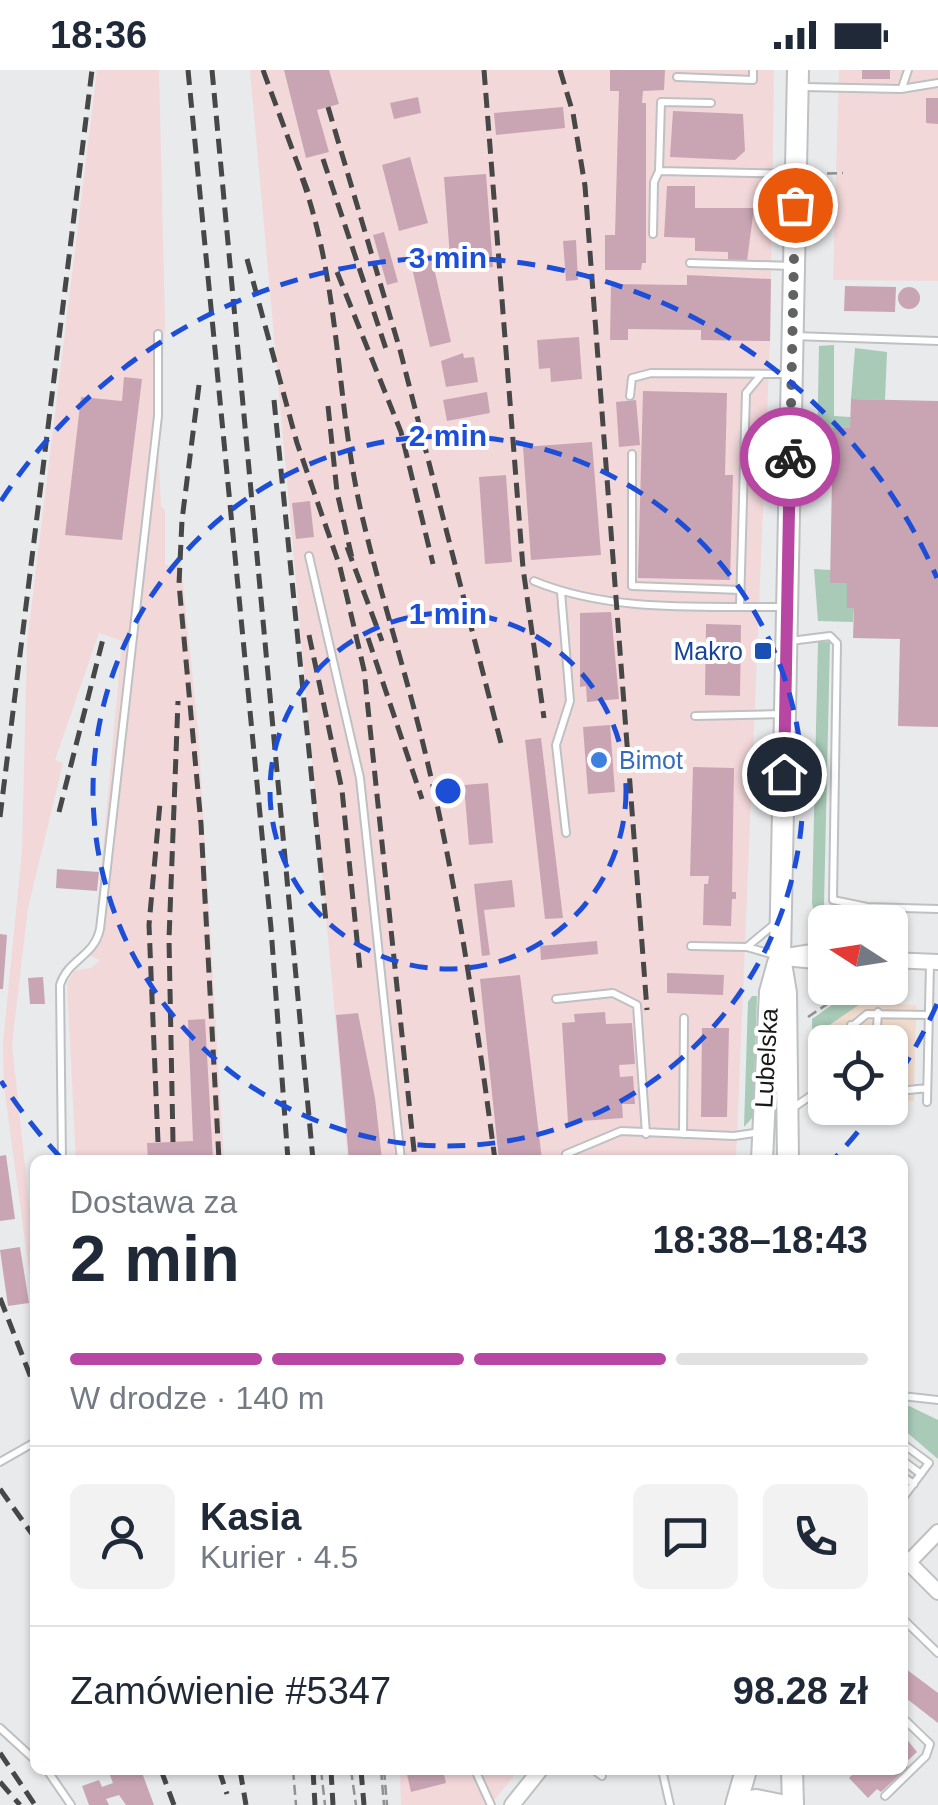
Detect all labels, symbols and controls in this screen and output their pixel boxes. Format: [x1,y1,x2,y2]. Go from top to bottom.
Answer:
text: 18:36 [50,14,147,56]
pin [753,163,838,248]
icon: bag [768,178,823,233]
text: 3 min [409,241,487,274]
courier [740,407,840,507]
text: 2 min [409,419,487,452]
icon: bike [763,430,818,485]
text: 1 min [409,597,487,630]
place label: Makro [674,637,743,665]
marker: Makro [752,640,774,662]
pin [742,732,827,817]
place label: Bimot [619,746,683,774]
icon: home [757,747,812,802]
marker: Bimot [588,749,610,771]
centre of rings [430,773,466,809]
north arrow [808,905,908,1005]
map controls [808,905,908,1125]
street label: Lubelska [749,1007,783,1109]
button: locate [808,1025,908,1125]
text: Dostawa za [70,1184,237,1220]
text: 18:38–18:43 [652,1219,868,1261]
text: 2 min [70,1222,240,1295]
text: W drodze · 140 m [70,1380,324,1416]
button: person [70,1484,175,1589]
button: chat [633,1484,738,1589]
button: phone [763,1484,868,1589]
text: Kasia [200,1496,301,1538]
text: Kurier · 4.5 [200,1539,358,1575]
text: Zamówienie #5347 [70,1670,391,1712]
text: 98.28 zł [733,1670,868,1712]

